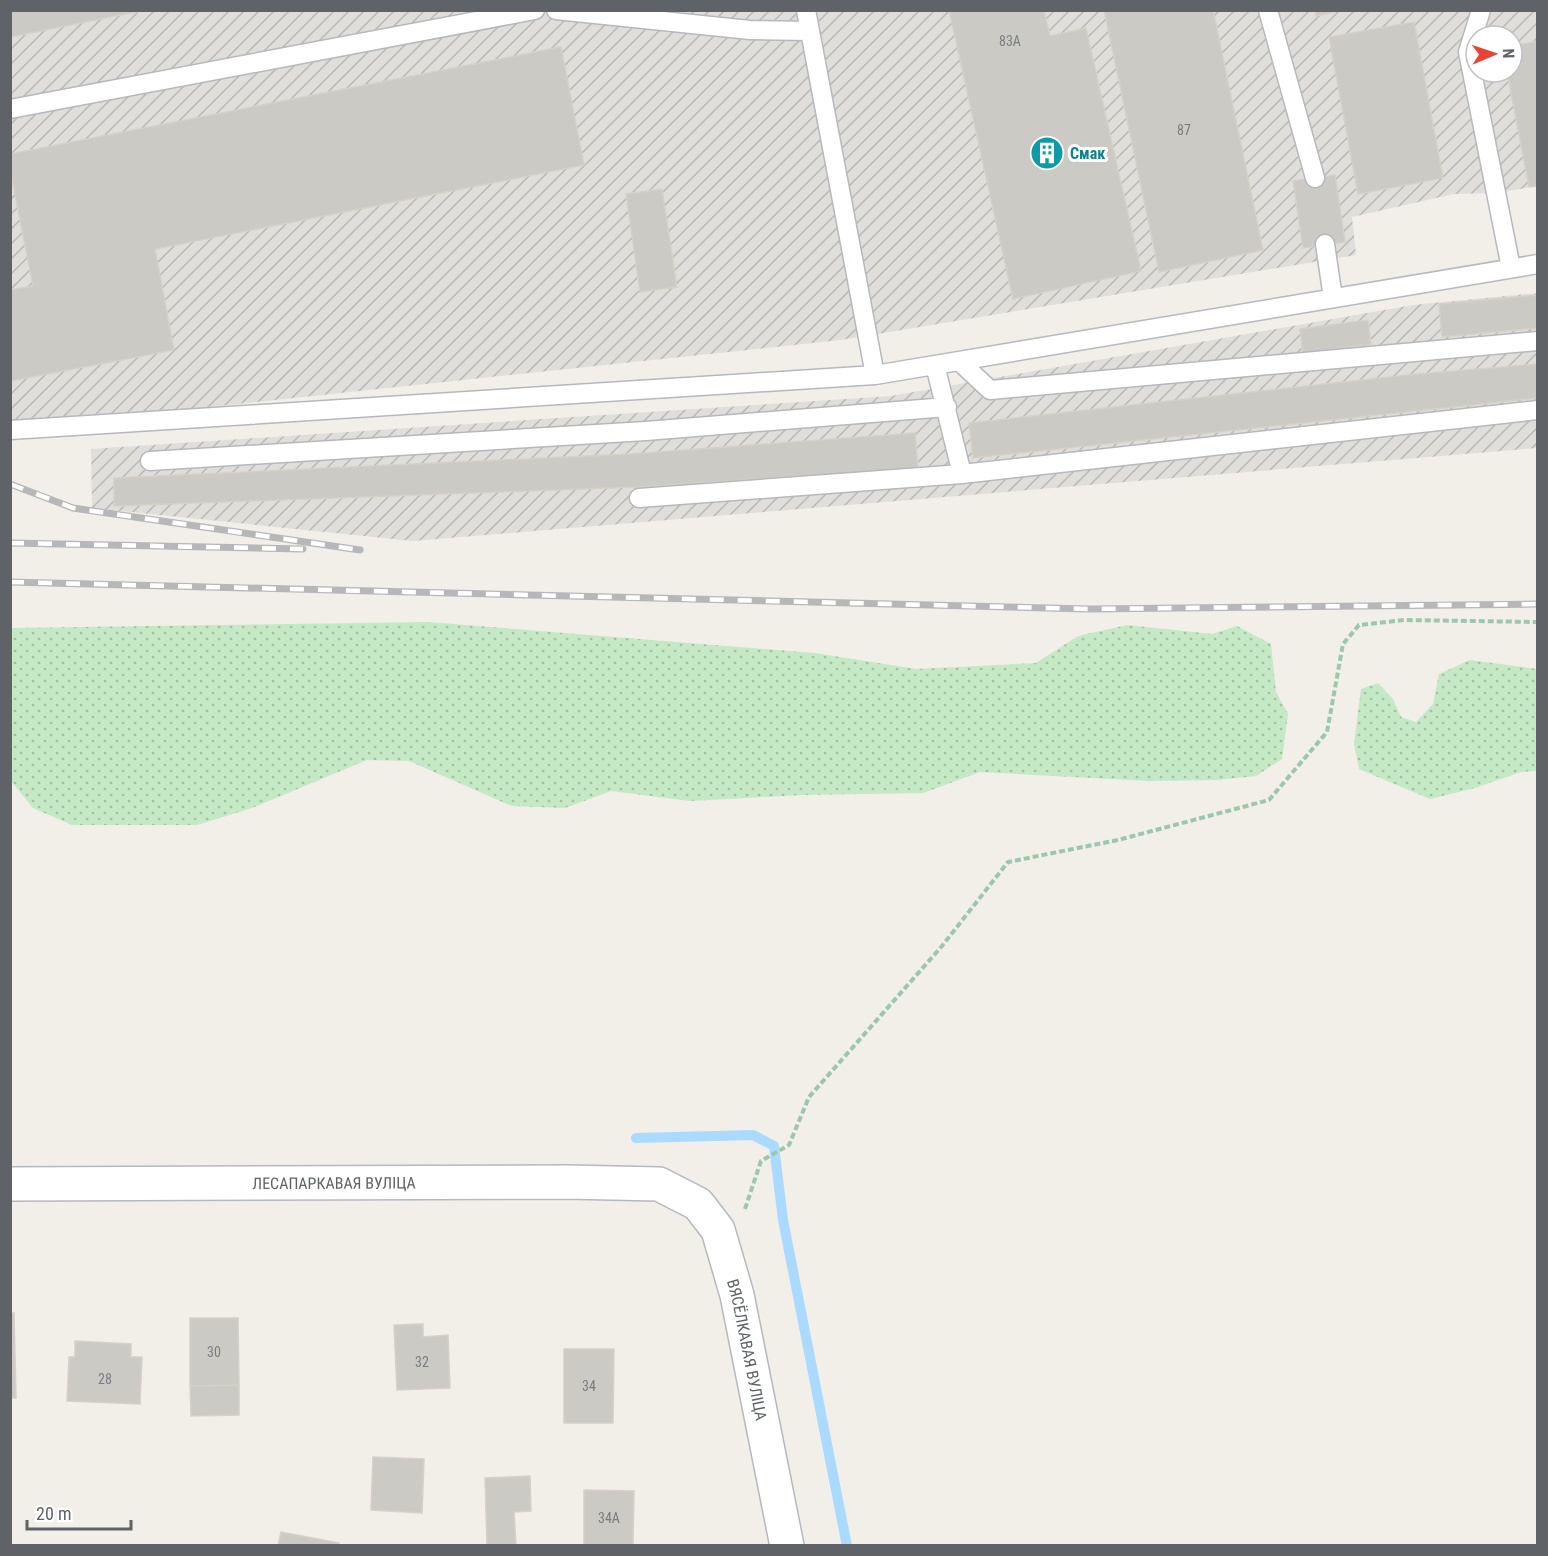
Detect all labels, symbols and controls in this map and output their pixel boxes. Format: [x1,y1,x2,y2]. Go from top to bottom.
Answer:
north arrow [1464,24,1524,84]
house number: 83А [999,33,1021,49]
text: N [1499,48,1518,59]
house number: 87 [1177,122,1191,138]
building icon: Смак [1029,135,1065,171]
place label: Смак [1070,144,1105,163]
street label: ЛЕСАПАРКАВАЯ ВУЛІЦА [252,1173,416,1193]
street label: ВЯСЁЛКАВАЯ ВУЛІЦА [723,1277,771,1422]
house number: 30 [207,1344,221,1360]
house number: 32 [415,1354,429,1370]
house number: 28 [98,1371,112,1387]
house number: 34 [582,1378,596,1394]
scale bar [27,1493,130,1531]
text: 20 m [36,1503,71,1524]
house number: 34А [598,1510,620,1526]

